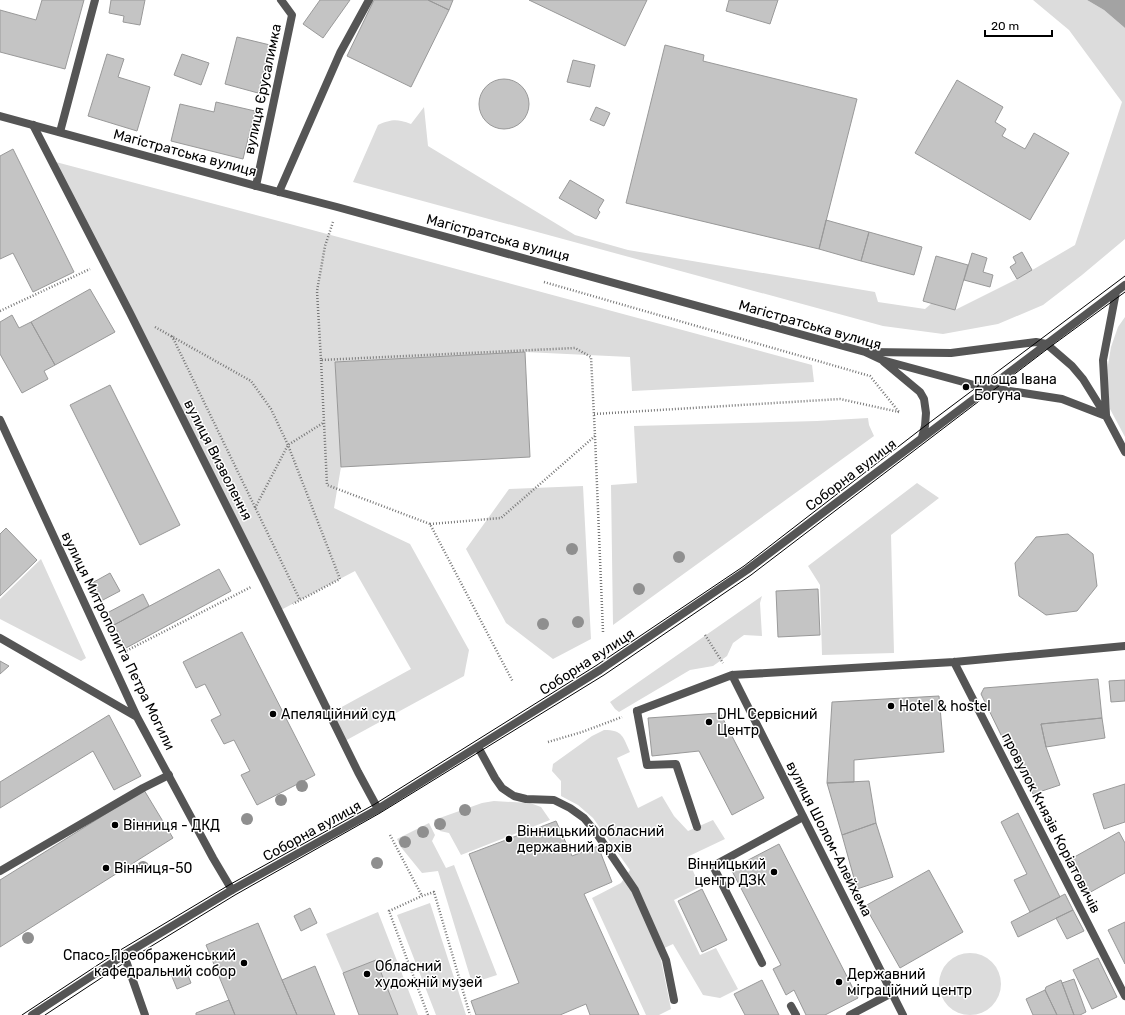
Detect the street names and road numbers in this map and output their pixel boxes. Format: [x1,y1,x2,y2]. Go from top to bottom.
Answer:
street label: вулиця Єрусалимка [241,22,285,156]
street label: Магістратська вулиця [111,126,259,180]
street label: Магістратська вулиця [424,211,572,265]
street label: Магістратська вулиця [737,296,883,354]
street label: вулиця Визволення [180,397,256,523]
street label: Соборна вулиця [802,435,900,515]
street label: вулиця Митрополита Петра Могили [58,529,178,753]
street label: Соборна вулиця [536,625,638,699]
street label: провулок Князів Коріатовичів [998,730,1104,916]
street label: вулиця Шолом-Алейхема [782,759,876,919]
street label: Соборна вулиця [260,797,364,865]

